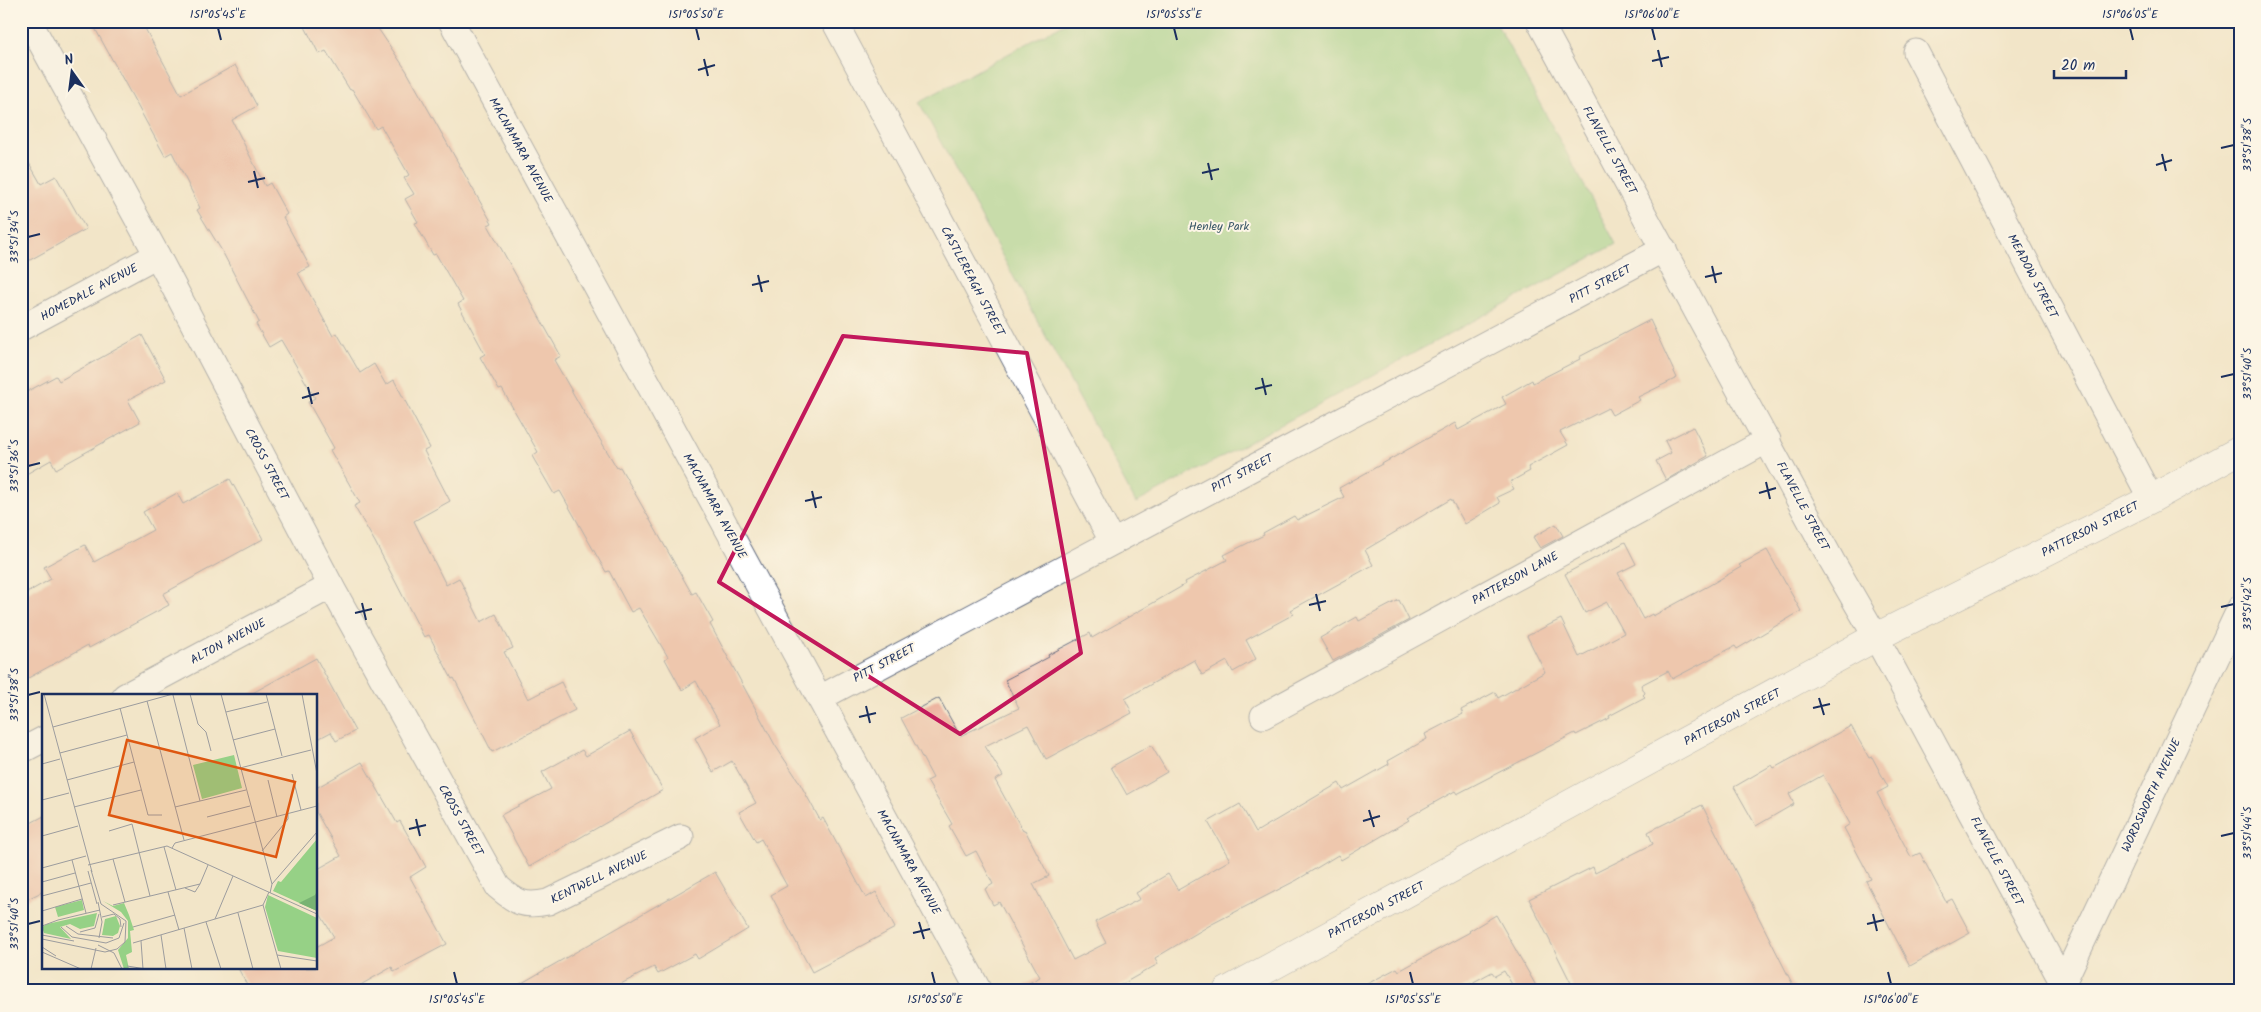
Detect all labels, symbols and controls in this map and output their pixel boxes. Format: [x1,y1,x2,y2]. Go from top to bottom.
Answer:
text: 151°05'45"E [190,5,247,24]
text: 151°05'50"E [668,5,725,24]
text: 151°05'55"E [1146,5,1203,24]
text: 151°06'00"E [1624,5,1681,24]
text: 151°06'05"E [2102,5,2159,24]
north arrow [48,48,98,98]
scale bar [2054,48,2126,80]
text: N [62,49,76,72]
text: 20 m [2061,54,2095,78]
street label: MACNAMARA AVENUE [484,94,558,207]
street label: FLAVELLE STREET [1577,102,1643,199]
text: 33°51'38"S [2238,117,2257,172]
text: 33°51'34"S [5,210,24,264]
park label: Henley Park [1189,217,1250,236]
street label: CASTLEREAGH STREET [935,223,1010,341]
street label: MEADOW STREET [2002,231,2064,323]
street label: HOMEDALE AVENUE [37,258,142,326]
street label: PITT STREET [1566,259,1636,309]
text: 33°51'40"S [2238,347,2257,400]
street label: CROSS STREET [240,425,294,505]
text: 33°51'36"S [5,439,24,493]
street label: PITT STREET [1208,448,1278,498]
street label: MACNAMARA AVENUE [678,450,752,563]
street label: FLAVELLE STREET [1771,458,1835,556]
street label: PATTERSON STREET [2038,496,2144,562]
street label: PATTERSON LANE [1469,546,1563,610]
text: 33°51'42"S [2238,577,2257,631]
street label: ALTON AVENUE [187,613,270,669]
street label: PITT STREET [850,638,920,688]
text: 33°51'38"S [5,667,24,722]
street label: PATTERSON STREET [1680,683,1786,751]
inset map [42,694,318,970]
street label: WORDSWORTH AVENUE [2117,734,2187,855]
street label: CROSS STREET [433,781,489,861]
street label: MACNAMARA AVENUE [872,806,946,919]
text: 33°51'44"S [2238,806,2257,860]
street label: FLAVELLE STREET [1965,813,2029,911]
street label: KENTWELL AVENUE [547,845,652,909]
street label: PATTERSON STREET [1324,876,1430,944]
text: 33°51'40"S [5,897,24,950]
text: 151°05'45"E [429,990,486,1009]
text: 151°05'50"E [907,990,964,1009]
text: 151°05'55"E [1385,990,1442,1009]
text: 151°06'00"E [1863,990,1920,1009]

